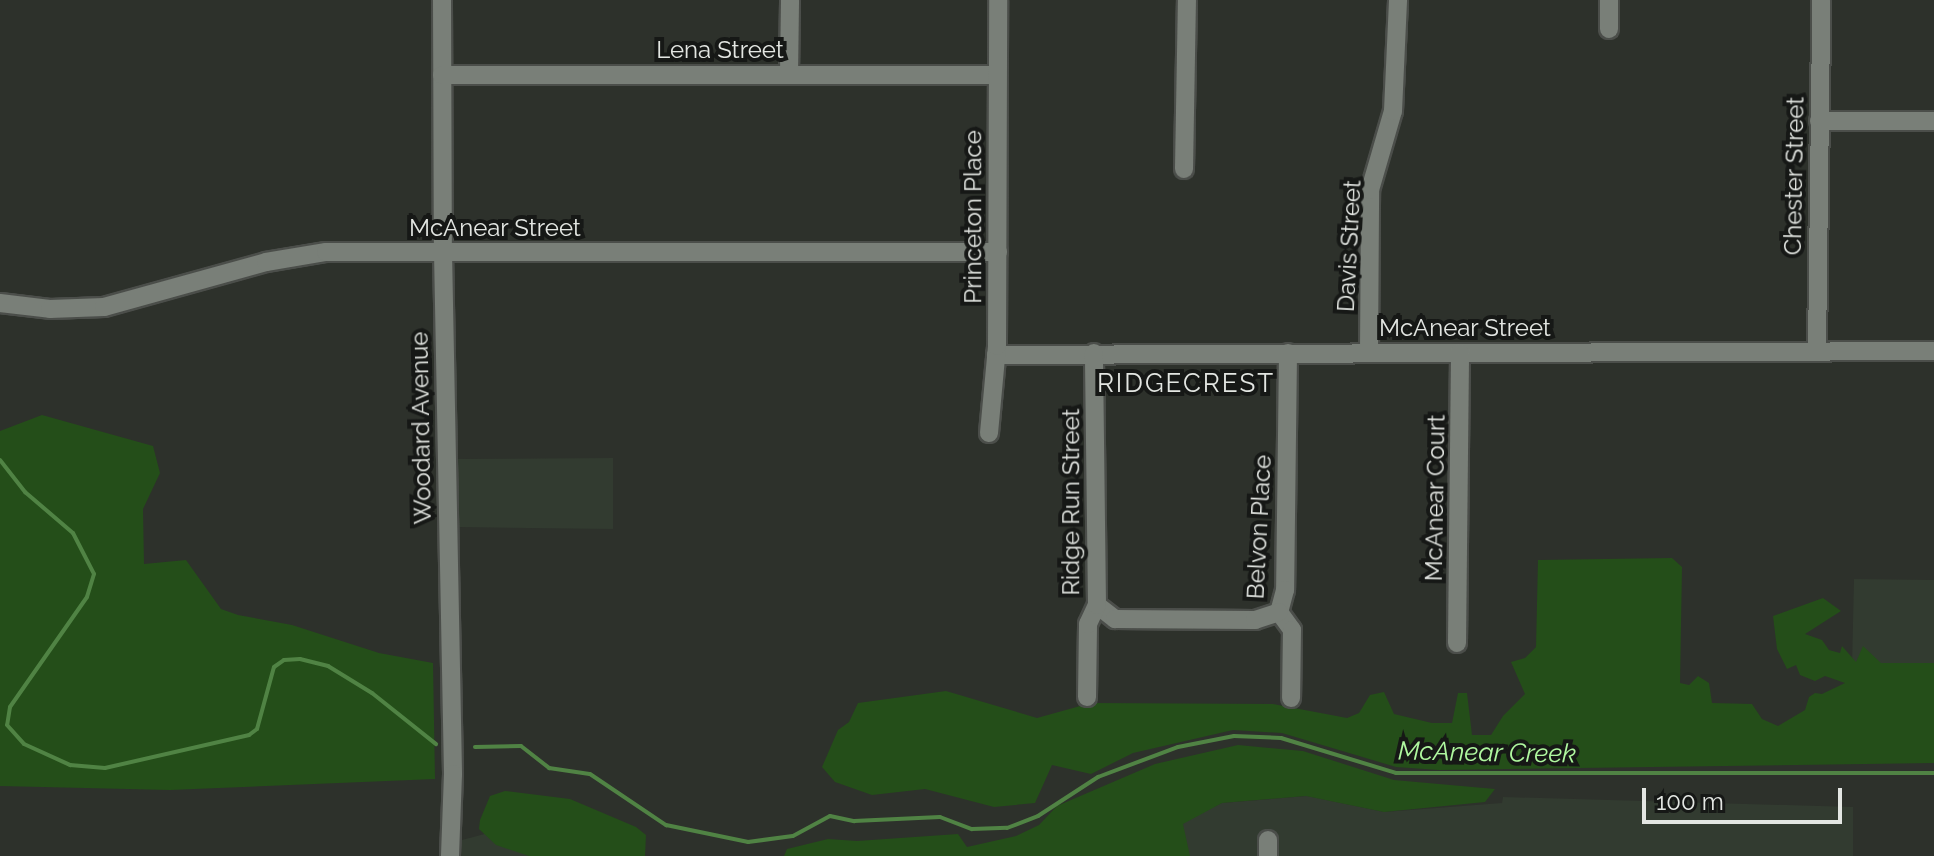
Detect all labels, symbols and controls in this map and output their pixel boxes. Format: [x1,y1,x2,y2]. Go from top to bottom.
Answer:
street label: Lena Street [656,36,784,64]
street label: Chester Street [1778,96,1810,256]
street label: Princeton Place [959,130,987,304]
street label: Davis Street [1331,179,1367,313]
street label: McAnear Street [409,214,581,242]
street label: McAnear Street [1379,314,1551,342]
street label: Woodard Avenue [405,331,437,525]
district label: RIDGECREST [1097,368,1275,400]
street label: Ridge Run Street [1057,408,1085,596]
street label: McAnear Court [1419,414,1451,582]
street label: Belvon Place [1241,454,1277,600]
water label: McAnear Creek [1397,736,1577,770]
scale bar [1646,772,1846,822]
text: 100 m [1656,787,1724,816]

